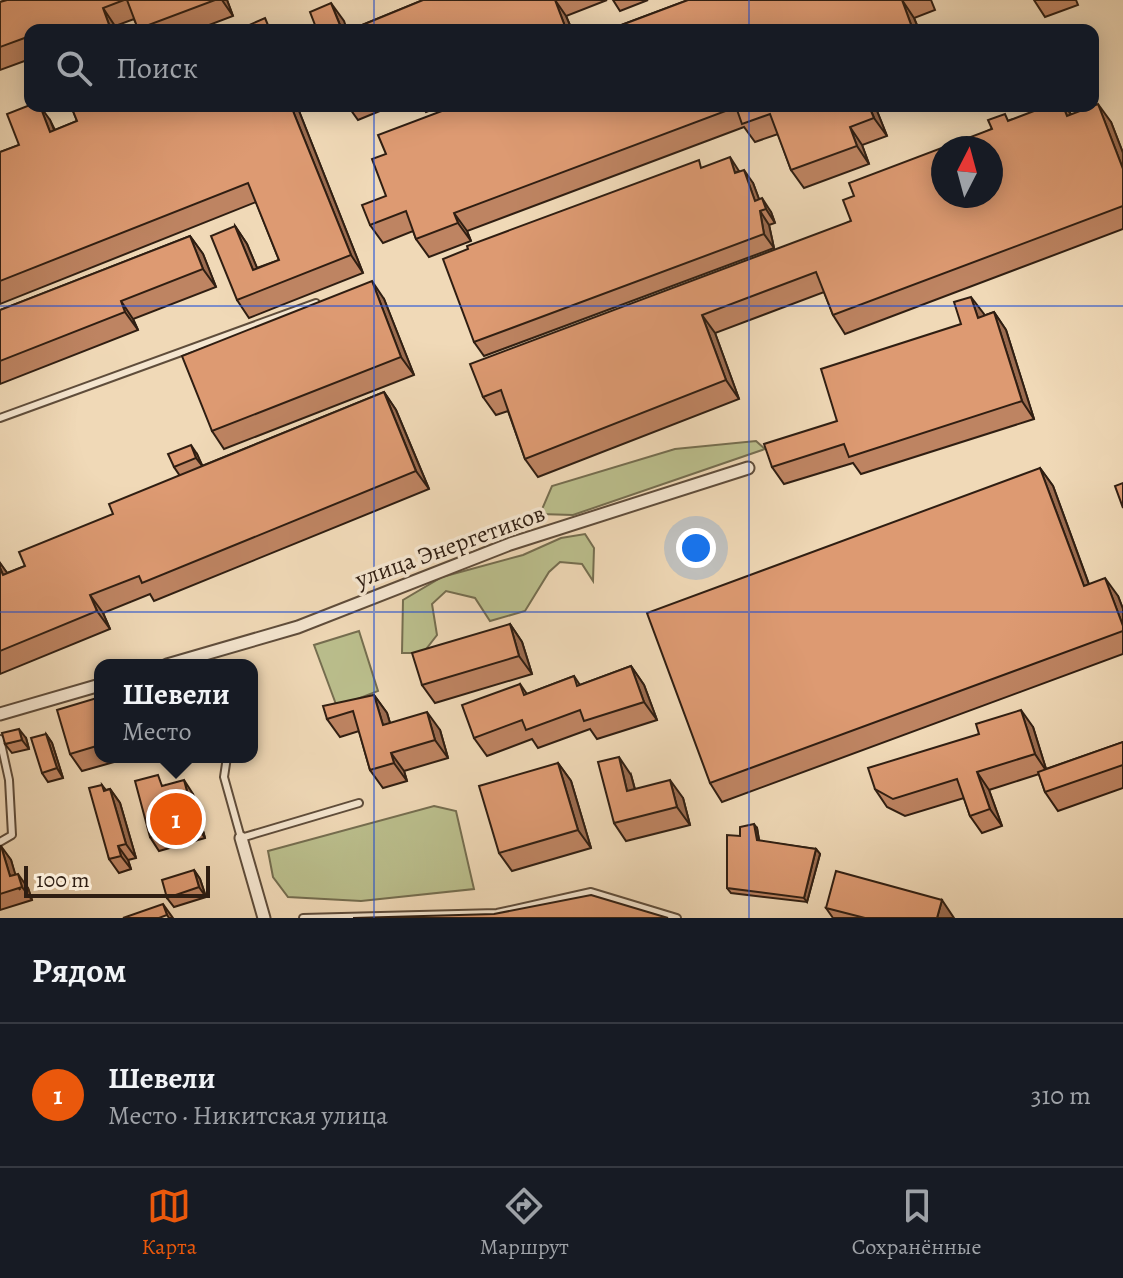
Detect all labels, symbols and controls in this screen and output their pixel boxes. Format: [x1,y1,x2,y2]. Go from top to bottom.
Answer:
search box [24,24,1099,112]
icon: search [52,46,96,90]
text: Поиск [116,48,198,88]
north arrow [931,136,1003,208]
street label: улица Энергетиков [350,497,549,596]
your location [676,528,716,568]
popup [94,659,258,763]
text: Шевели [122,674,230,714]
text: Место [122,714,192,749]
pin: 1 [150,789,202,849]
scale bar [24,862,210,898]
text: 100 m [36,865,90,895]
text: Рядом [32,947,126,994]
text: Шевели [108,1058,216,1098]
text: 1 [53,1078,63,1113]
text: 310 m [1031,1078,1091,1113]
text: Место · Никитская улица [108,1098,388,1133]
tab: Карта [141,1184,197,1262]
tab: Маршрут [480,1184,569,1262]
tab: Сохранённые [852,1184,982,1262]

